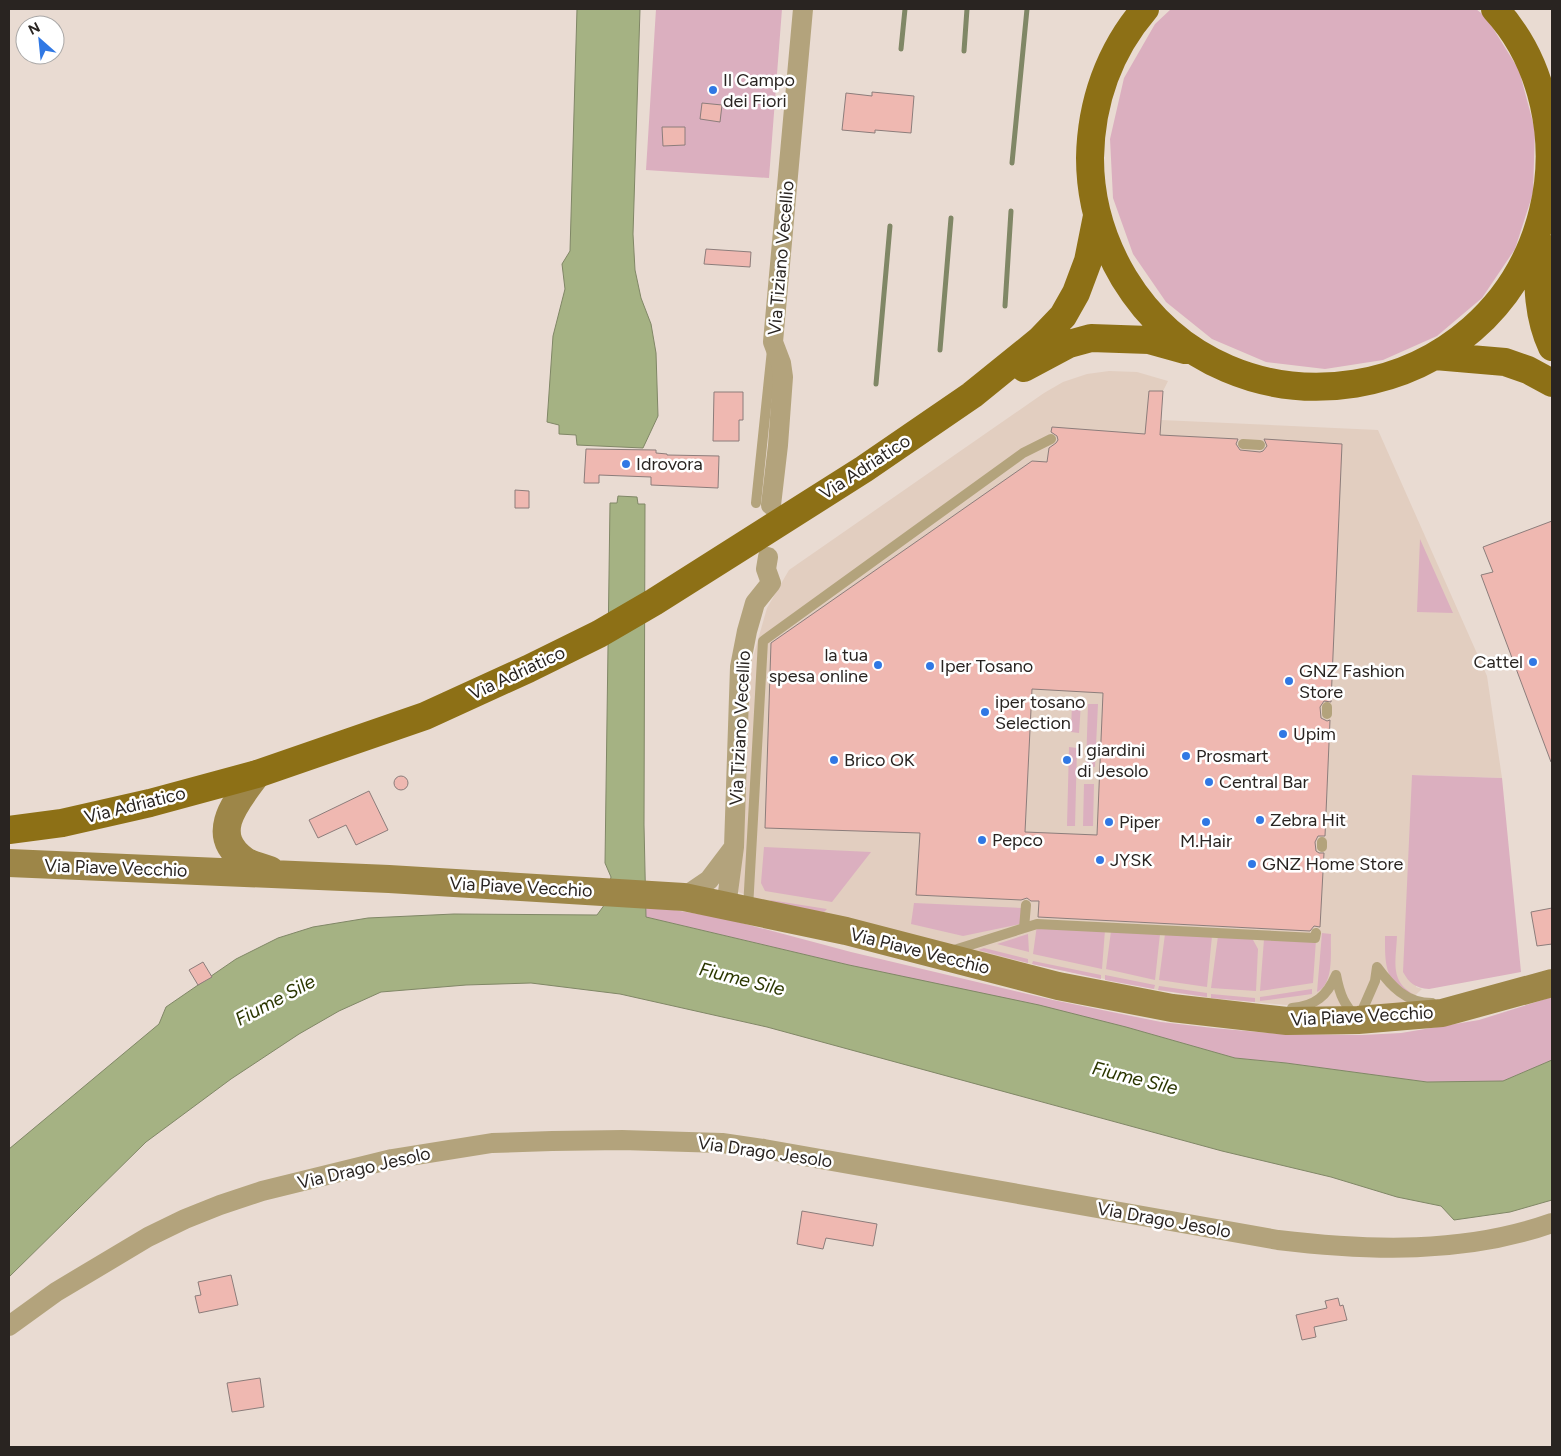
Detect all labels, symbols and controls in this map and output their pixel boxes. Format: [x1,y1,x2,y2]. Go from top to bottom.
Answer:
north arrow [15,15,65,65]
text: N [26,19,43,39]
place label: Il Campo dei Fiori [723,69,795,112]
marker: Il Campo dei Fiori [707,84,719,96]
street label: Via Tiziano Vecellio [763,180,799,336]
street label: Via Adriatico [816,430,914,504]
place label: Idrovora [636,453,703,475]
marker: Idrovora [620,458,632,470]
street label: Via Adriatico [465,641,569,705]
place label: la tua spesa online [769,644,868,687]
street label: Via Tiziano Vecellio [725,650,755,806]
place label: Cattel [1473,651,1523,673]
place label: Iper Tosano [940,655,1033,677]
marker: Cattel [1527,656,1539,668]
marker: la tua spesa online [872,659,884,671]
marker: Iper Tosano [924,660,936,672]
place label: GNZ Fashion Store [1299,660,1405,703]
marker: GNZ Fashion Store [1283,675,1295,687]
place label: iper tosano Selection [995,691,1085,734]
marker: iper tosano Selection [979,706,991,718]
place label: Upim [1293,723,1336,745]
marker: Upim [1277,728,1289,740]
place label: I giardini di Jesolo [1077,739,1149,782]
place label: Prosmart [1196,745,1269,767]
place label: Brico OK [844,749,915,771]
marker: Prosmart [1180,750,1192,762]
marker: Brico OK [828,754,840,766]
marker: I giardini di Jesolo [1061,754,1073,766]
place label: Central Bar [1219,771,1309,793]
marker: Central Bar [1203,776,1215,788]
street label: Via Adriatico [82,782,188,828]
place label: Zebra Hit [1270,809,1346,831]
place label: Piper [1119,811,1160,833]
marker: Zebra Hit [1254,814,1266,826]
marker: Piper [1103,816,1115,828]
marker: M.Hair [1200,816,1212,828]
place label: Pepco [992,829,1043,851]
place label: M.Hair [1180,830,1232,852]
marker: Pepco [976,834,988,846]
place label: JYSK [1110,849,1152,871]
place label: GNZ Home Store [1262,853,1403,875]
marker: JYSK [1094,854,1106,866]
street label: Via Piave Vecchio [44,855,188,881]
marker: GNZ Home Store [1246,858,1258,870]
street label: Via Piave Vecchio [449,872,593,902]
street label: Via Piave Vecchio [848,923,992,979]
water label: Fiume Sile [697,957,788,1001]
water label: Fiume Sile [231,969,319,1031]
street label: Via Piave Vecchio [1290,1001,1434,1031]
water label: Fiume Sile [1090,1056,1181,1100]
street label: Via Drago Jesolo [696,1132,834,1172]
street label: Via Drago Jesolo [295,1142,433,1194]
street label: Via Drago Jesolo [1095,1197,1233,1243]

